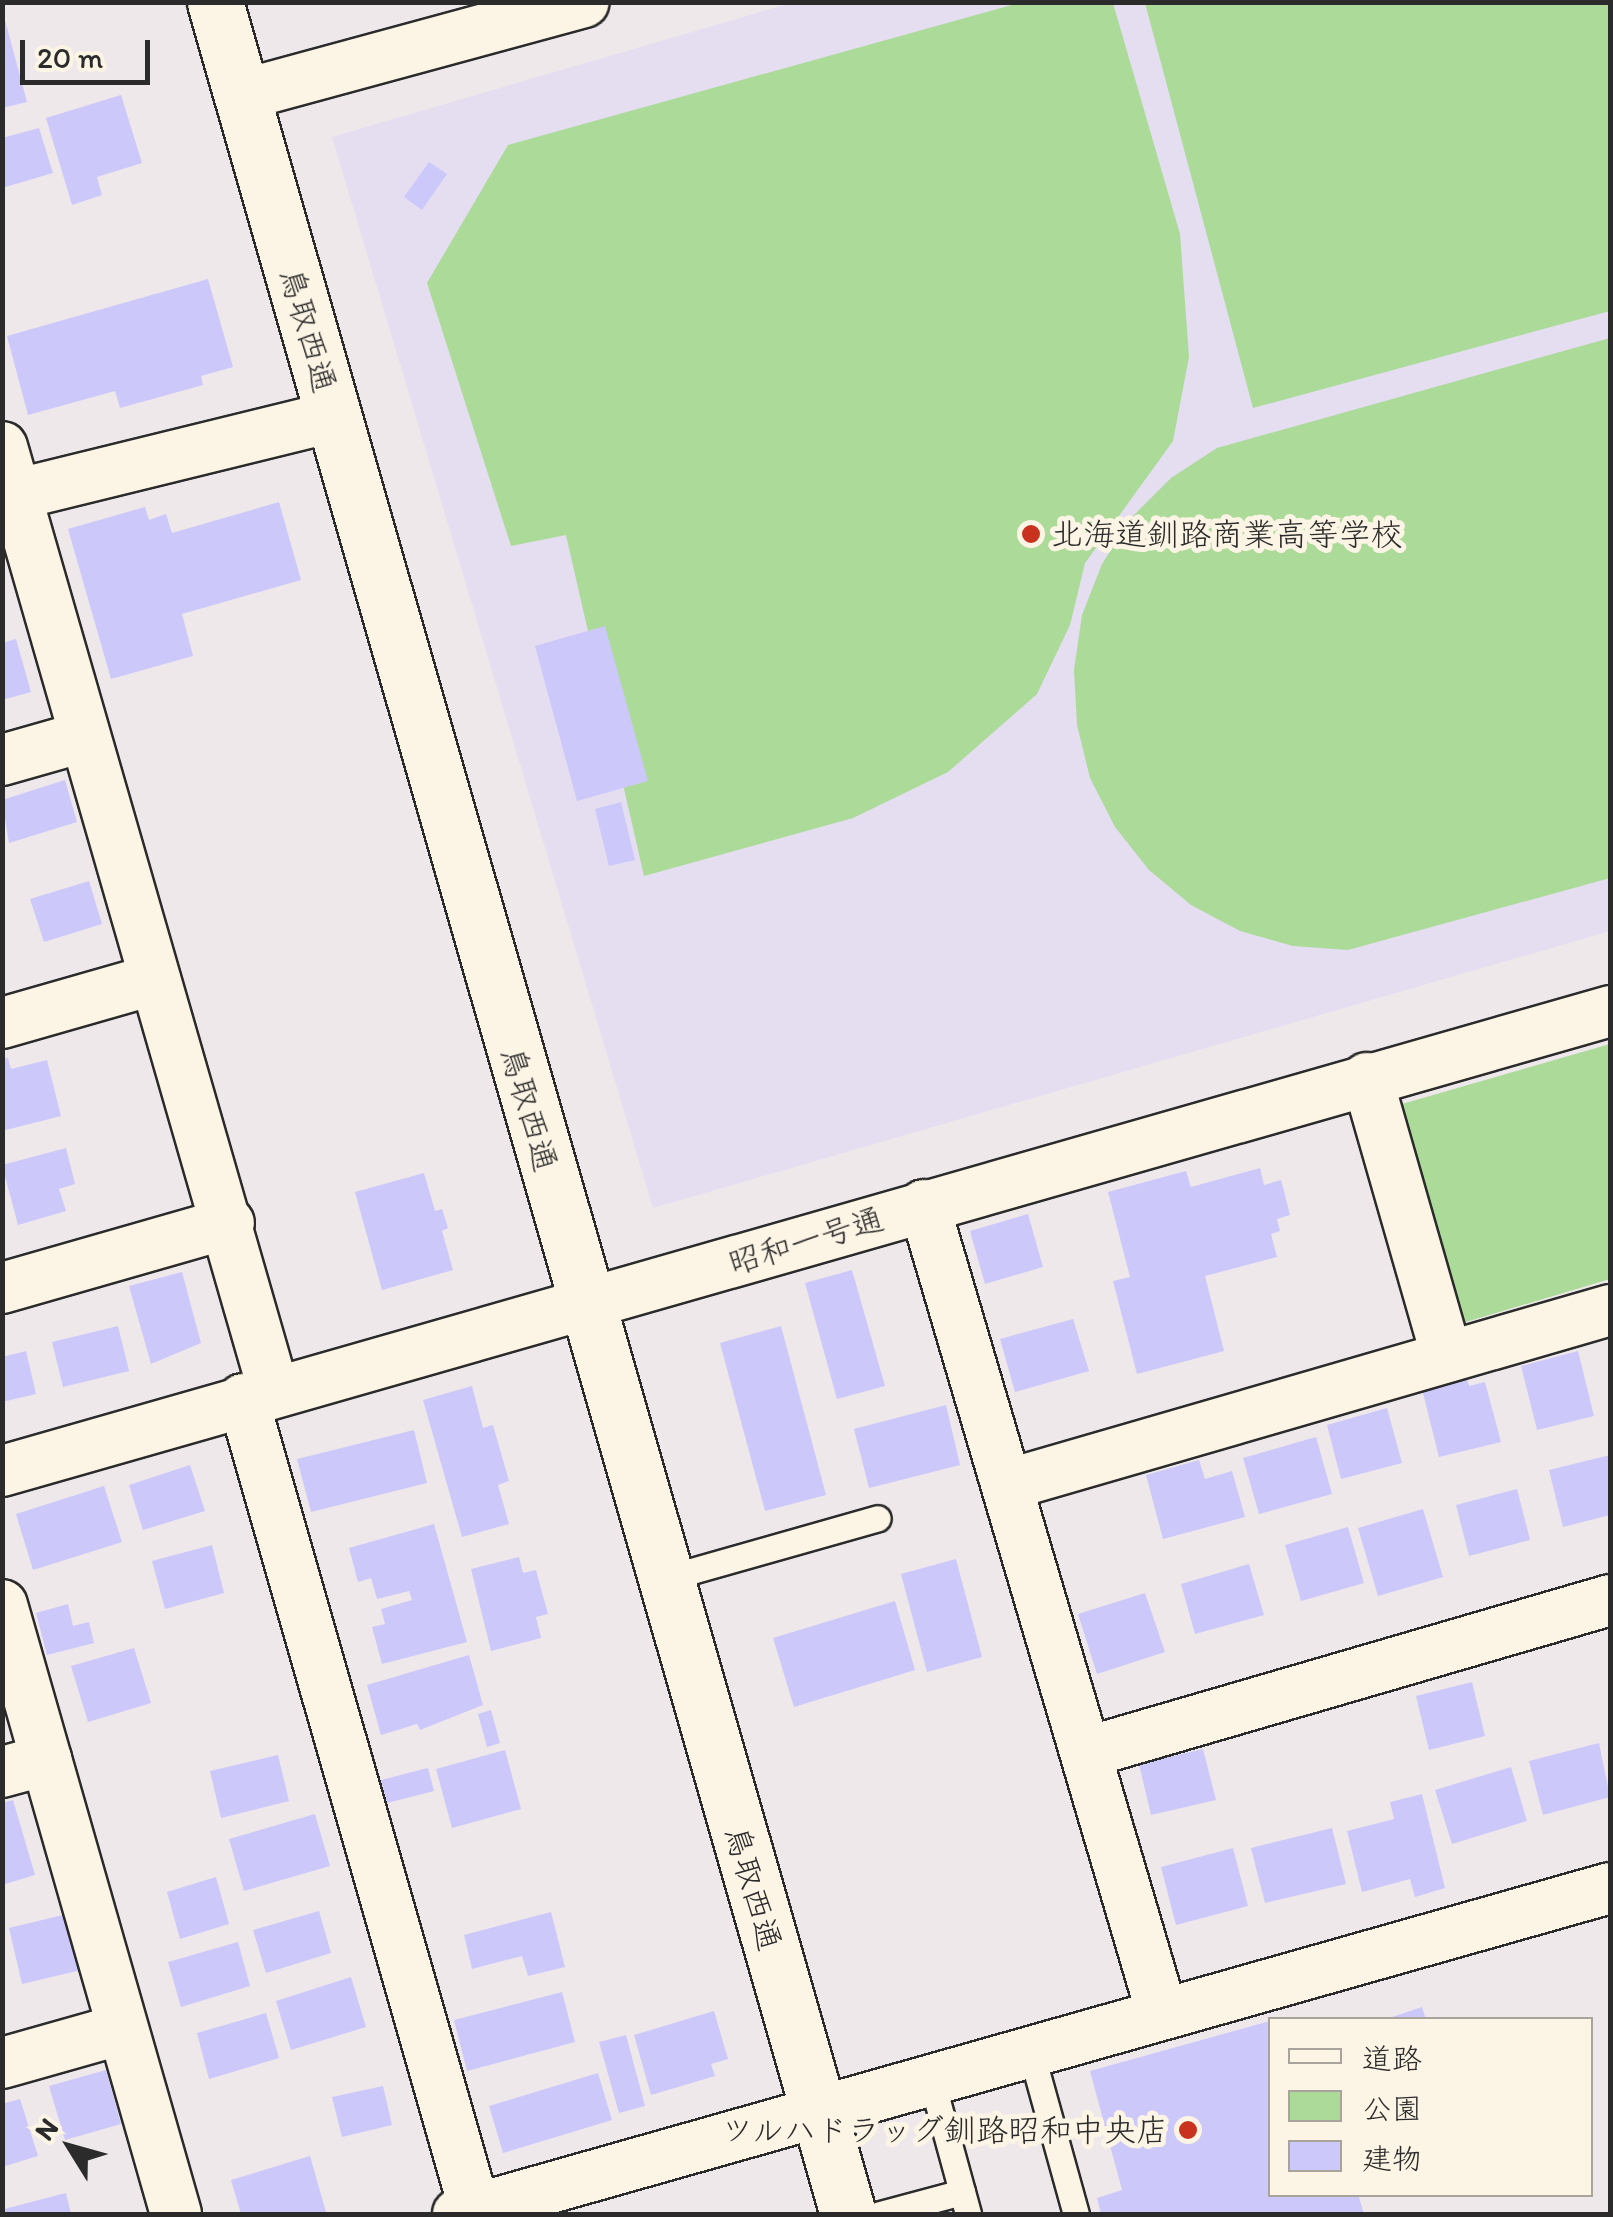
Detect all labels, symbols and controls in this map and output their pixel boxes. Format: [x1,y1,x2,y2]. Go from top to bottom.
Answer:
scale bar [25,20,155,82]
text: 20 m [37,39,103,76]
street label: 鳥取西通 [272,263,344,397]
place label: 北海道釧路商業高等学校 [1051,515,1403,553]
marker: 北海道釧路商業高等学校 [1020,523,1042,545]
street label: 鳥取西通 [493,1042,565,1176]
street label: 昭和一号通 [724,1199,888,1283]
street label: 鳥取西通 [717,1821,789,1955]
legend [1268,2017,1593,2197]
text: 道路 [1362,2040,1422,2077]
text: 公園 [1362,2090,1422,2127]
north arrow [20,2097,120,2197]
text: N [27,2111,65,2147]
place label: ツルハドラッグ釧路昭和中央店 [720,2111,1168,2149]
marker: ツルハドラッグ釧路昭和中央店 [1177,2119,1199,2141]
text: 建物 [1362,2140,1422,2177]

